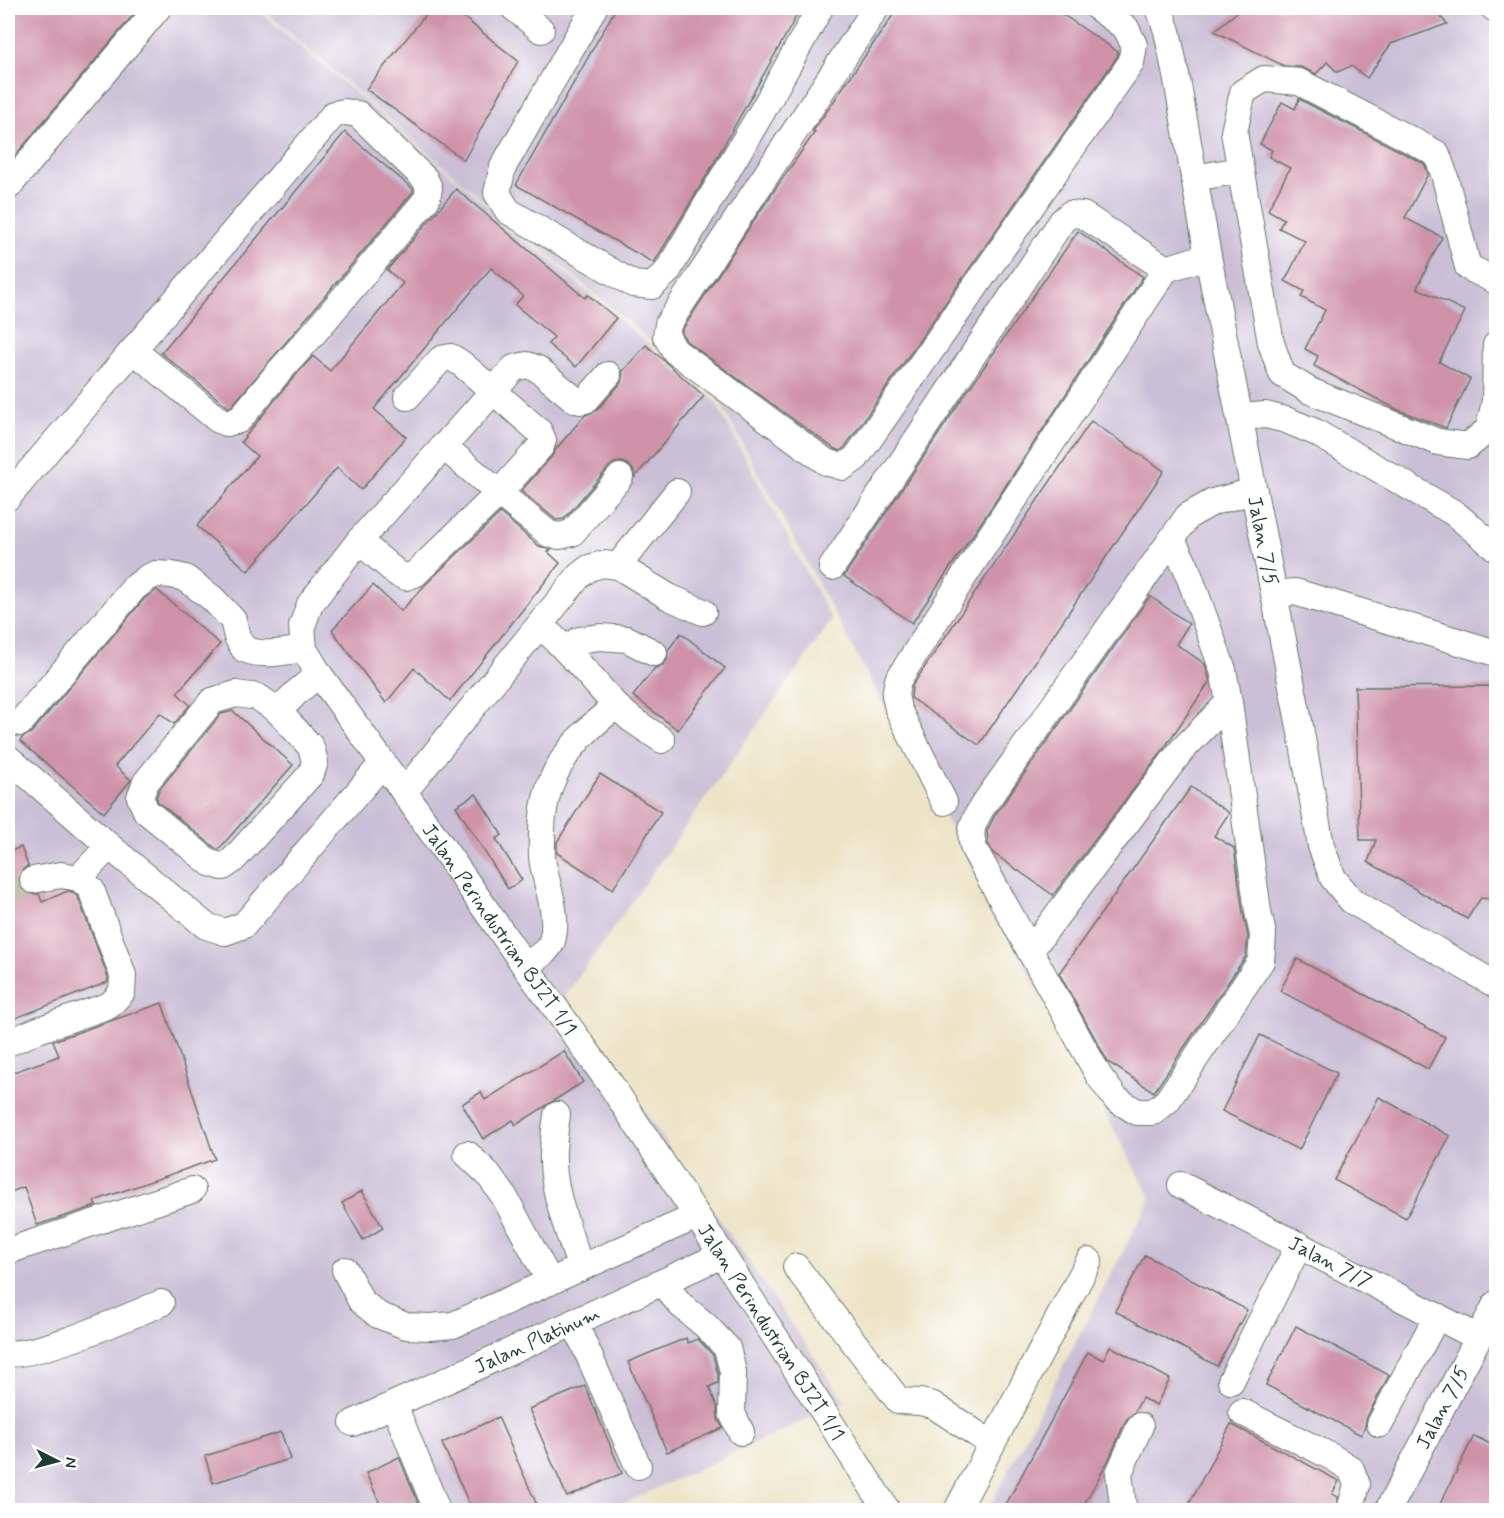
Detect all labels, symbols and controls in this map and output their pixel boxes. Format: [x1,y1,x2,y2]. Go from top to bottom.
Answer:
street label: Jalan 7/5 [1240,494,1284,588]
street label: Jalan Perindustrian BJ2T 1/1 [415,818,583,1041]
street label: Jalan Perindustrian BJ2T 1/1 [690,1219,851,1446]
street label: Jalan 7/7 [1283,1230,1376,1296]
street label: Jalan Platinum [470,1300,605,1381]
street label: Jalan 7/5 [1410,1362,1476,1454]
north arrow [27,1431,87,1491]
text: N [59,1456,81,1469]

